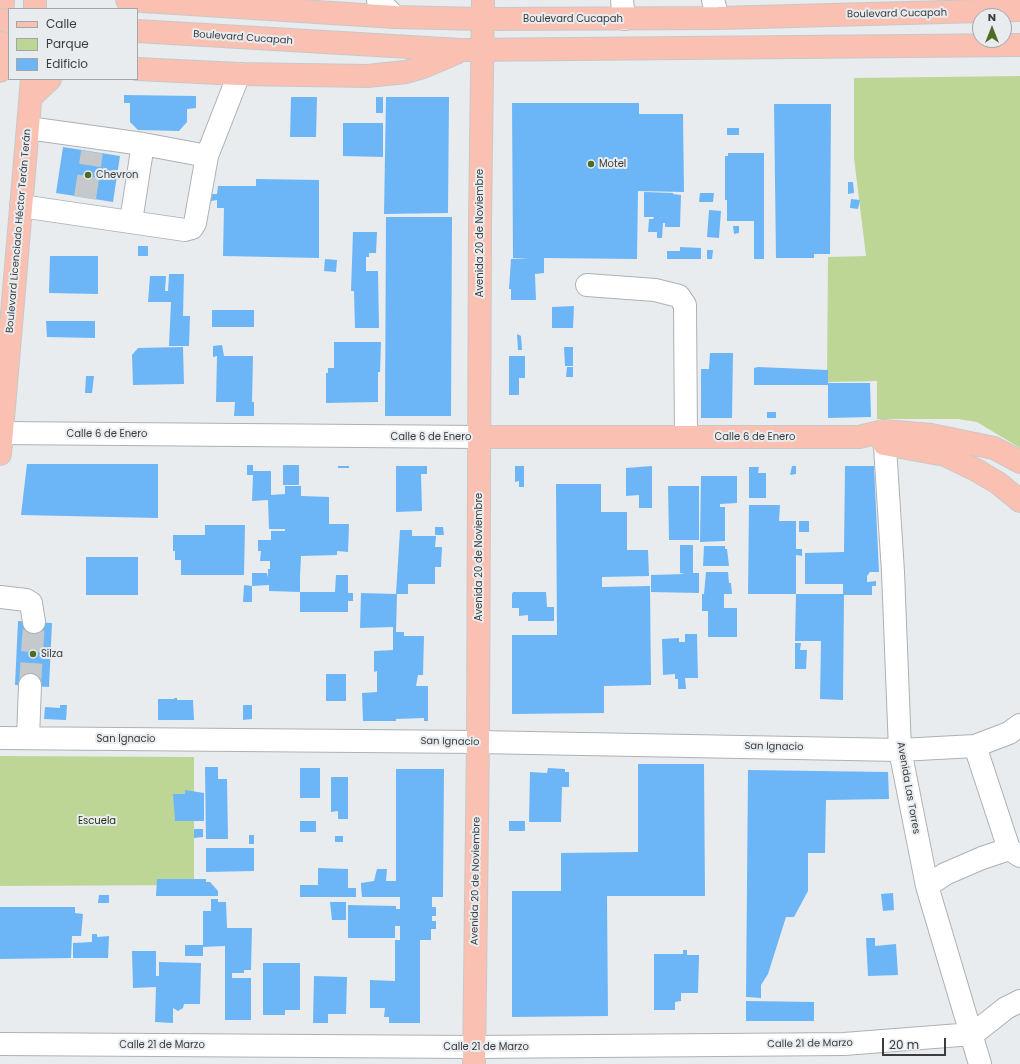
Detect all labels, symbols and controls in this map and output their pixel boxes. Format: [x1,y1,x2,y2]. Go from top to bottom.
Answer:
street label: Boulevard Cucapah [847,7,947,21]
legend [8,8,138,80]
north arrow [972,8,1012,48]
text: N [988,9,996,25]
street label: Boulevard Cucapah [523,13,623,25]
text: Calle [46,15,77,32]
street label: Boulevard Cucapah [193,29,293,47]
text: Parque [46,35,89,52]
text: Edificio [46,55,88,72]
street label: Boulevard Licenciado Héctor Terán Terán [4,128,34,334]
place label: Motel [599,158,626,170]
marker: Motel [586,159,596,169]
place label: Chevron [96,169,138,181]
street label: Avenida 20 de Noviembre [474,169,486,297]
marker: Chevron [83,170,93,180]
street label: Calle 6 de Enero [67,428,147,440]
street label: Calle 6 de Enero [391,431,471,443]
street label: Calle 6 de Enero [715,431,795,443]
street label: Avenida 20 de Noviembre [473,493,485,621]
place label: Silza [41,648,63,660]
marker: Silza [28,649,38,659]
street label: San Ignacio [96,733,156,745]
street label: San Ignacio [420,735,480,749]
street label: San Ignacio [744,740,804,754]
street label: Avenida Las Torres [894,741,922,835]
park label: Escuela [78,815,116,827]
street label: Avenida 20 de Noviembre [469,817,483,945]
scale bar [884,1030,948,1056]
text: 20 m [889,1036,919,1053]
street label: Calle 21 de Marzo [767,1037,853,1051]
street label: Calle 21 de Marzo [119,1039,205,1051]
street label: Calle 21 de Marzo [443,1041,529,1053]

